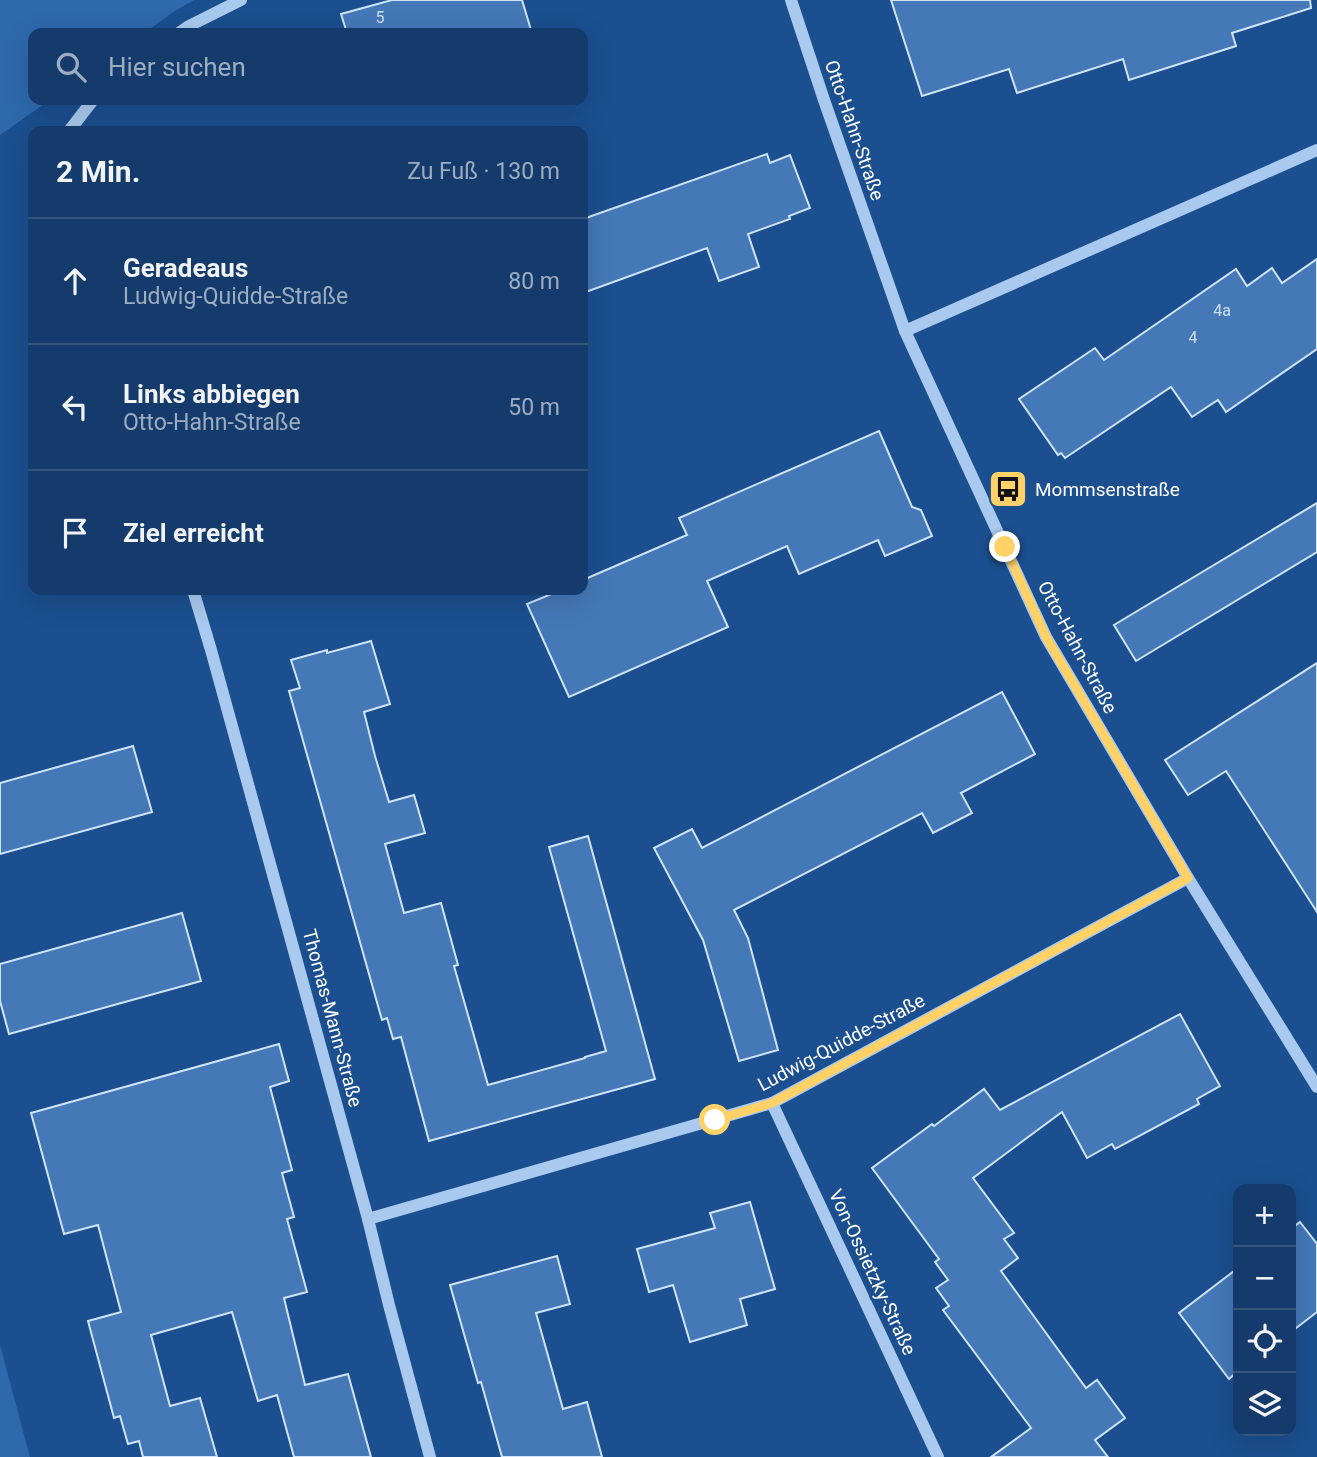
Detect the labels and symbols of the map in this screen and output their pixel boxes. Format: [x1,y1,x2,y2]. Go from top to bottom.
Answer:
house number: 5 [376,8,385,27]
street label: Otto-Hahn-Straße [820,57,889,203]
house number: 4a [1213,301,1231,320]
house number: 4 [1189,328,1198,347]
bus stop icon: Mommsenstraße [987,468,1029,510]
place label: Mommsenstraße [1035,478,1180,501]
route end [989,531,1020,562]
street label: Otto-Hahn-Straße [1033,577,1122,717]
street label: Thomas-Mann-Straße [298,927,367,1110]
street label: Ludwig-Quidde-Straße [754,989,929,1096]
route start [699,1104,730,1135]
street label: Von-Ossietzky-Straße [824,1186,921,1359]

